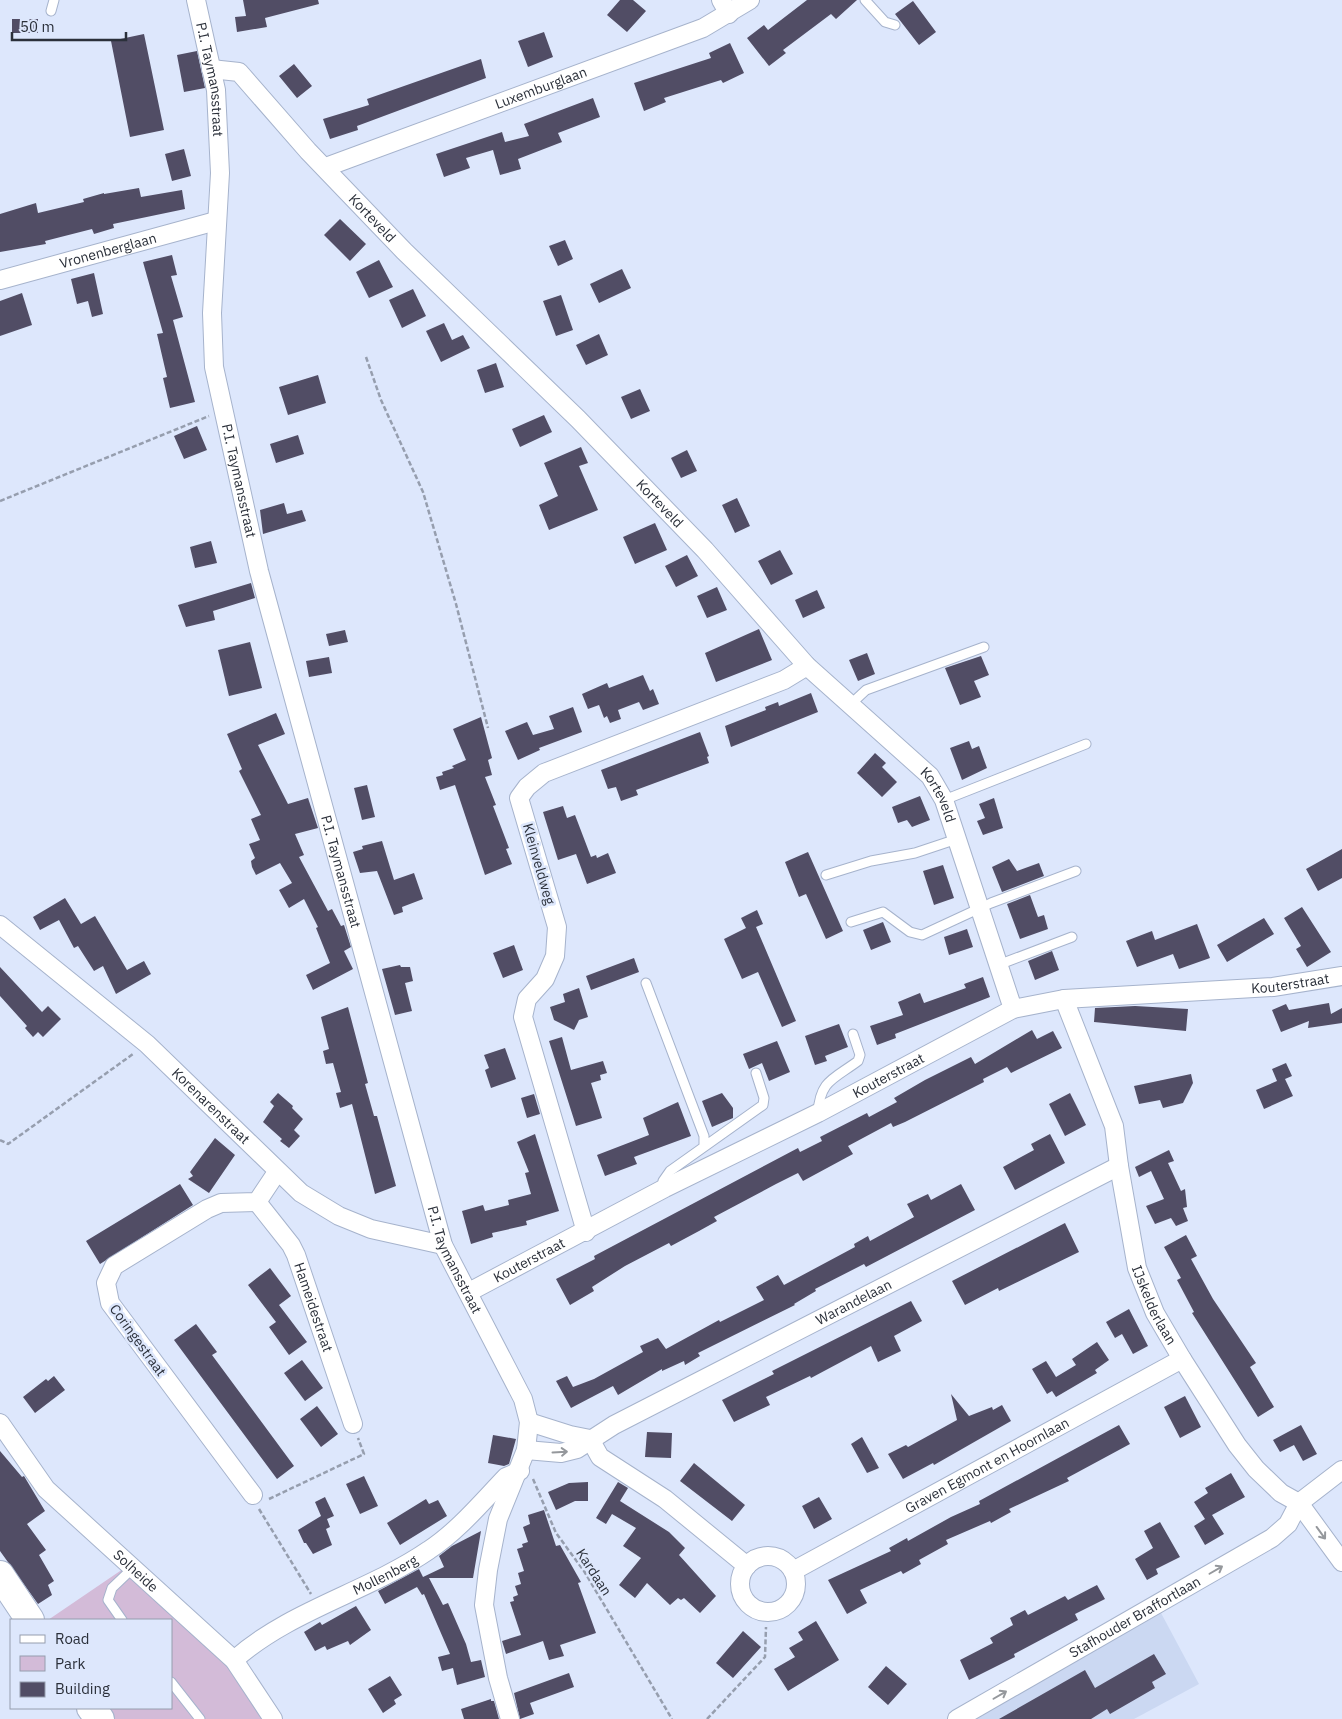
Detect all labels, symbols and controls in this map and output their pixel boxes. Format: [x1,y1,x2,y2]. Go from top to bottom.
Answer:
scale bar [12,10,126,42]
text: 50 m [20,17,55,36]
street label: P.I. Taymansstraat [192,20,227,137]
street label: Luxemburglaan [492,63,589,113]
street label: Korteveld [345,190,400,246]
street label: Vronenberglaan [58,229,158,272]
street label: P.I. Taymansstraat [218,422,260,539]
street label: Korteveld [632,475,687,531]
street label: Korteveld [917,763,960,825]
street label: P.I. Taymansstraat [317,813,365,930]
street label: Kleinveldweg [519,821,559,907]
street label: Kouterstraat [1251,969,1331,997]
street label: Kouterstraat [849,1049,927,1102]
street label: Korenarenstraat [168,1064,254,1148]
street label: P.I. Taymansstraat [424,1204,486,1317]
street label: Kouterstraat [490,1234,568,1287]
street label: Hameidestraat [290,1260,337,1354]
street label: IJskelderlaan [1128,1262,1181,1348]
street label: Warandelaan [813,1275,895,1329]
street label: Coringestraat [106,1300,170,1380]
street label: Graven Egmont en Hoornlaan [902,1413,1072,1517]
one-way arrow [552,1447,568,1456]
one-way arrow [1315,1525,1326,1539]
street label: Kardaan [572,1545,616,1599]
street label: Solheide [110,1546,162,1596]
street label: Mollenberg [350,1550,421,1599]
one-way arrow [1209,1565,1224,1575]
street label: Stafhouder Braffortlaan [1066,1572,1204,1662]
legend [10,1619,172,1709]
text: Road [55,1629,90,1648]
text: Park [55,1654,85,1673]
text: Building [55,1679,110,1698]
one-way arrow [992,1689,1006,1699]

